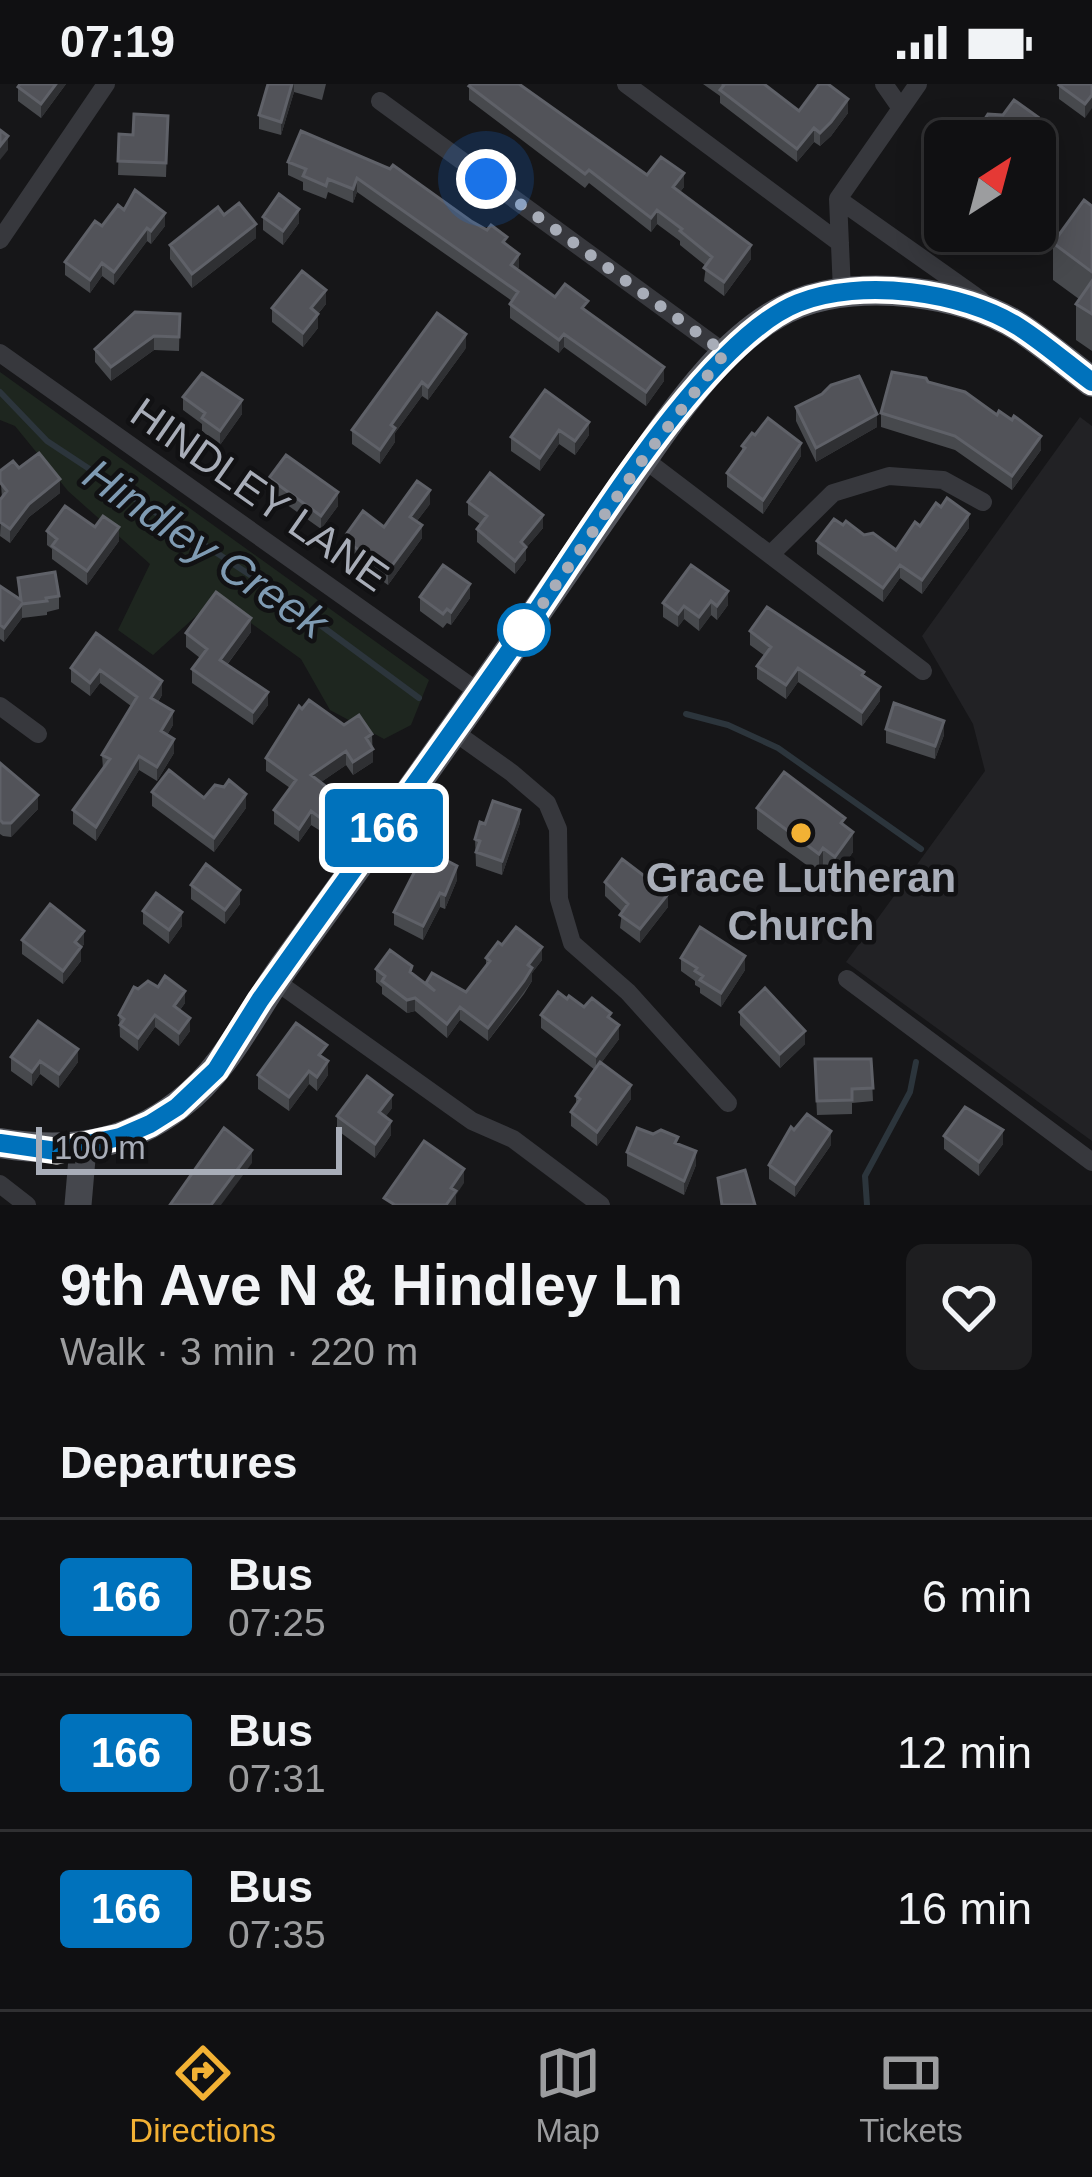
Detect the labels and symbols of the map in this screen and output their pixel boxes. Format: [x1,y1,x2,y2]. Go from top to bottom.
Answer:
north arrow [924,120,1056,252]
your location [456,149,516,209]
street label: HINDLEY LANE [122,388,397,600]
water label: Hindley Creek [74,448,339,650]
unlabelled marker [499,605,549,655]
line badge: 166 [315,789,453,867]
marker: Grace Lutheran Church [788,820,814,846]
place label: Grace Lutheran Church [646,854,956,949]
scale bar [36,1121,342,1174]

